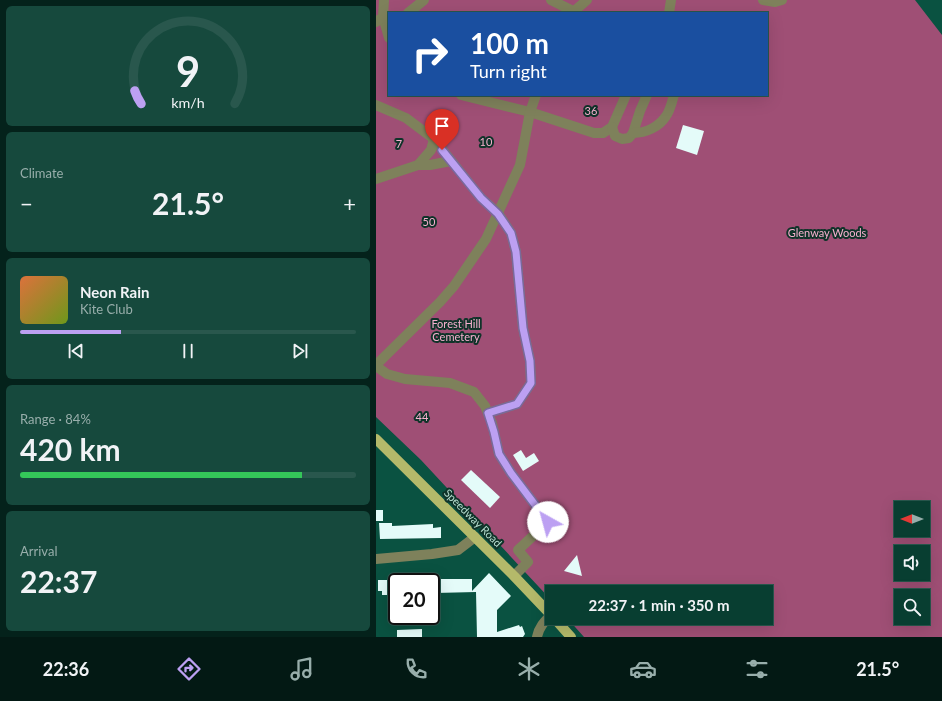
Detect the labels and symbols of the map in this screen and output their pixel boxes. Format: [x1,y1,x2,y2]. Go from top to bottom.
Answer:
park label: 36 [585,104,597,117]
pin [425,109,459,150]
park label: 10 [480,135,493,148]
park label: 7 [396,137,402,150]
park label: 50 [423,215,436,228]
park label: Glenway Woods [788,226,867,239]
park label: Forest Hill Cemetery [431,317,481,343]
park label: 44 [416,410,429,423]
street label: Speedway Road [442,486,505,549]
position arrow [527,501,569,543]
north arrow [894,501,930,537]
speed limit sign: 20 [388,573,440,625]

